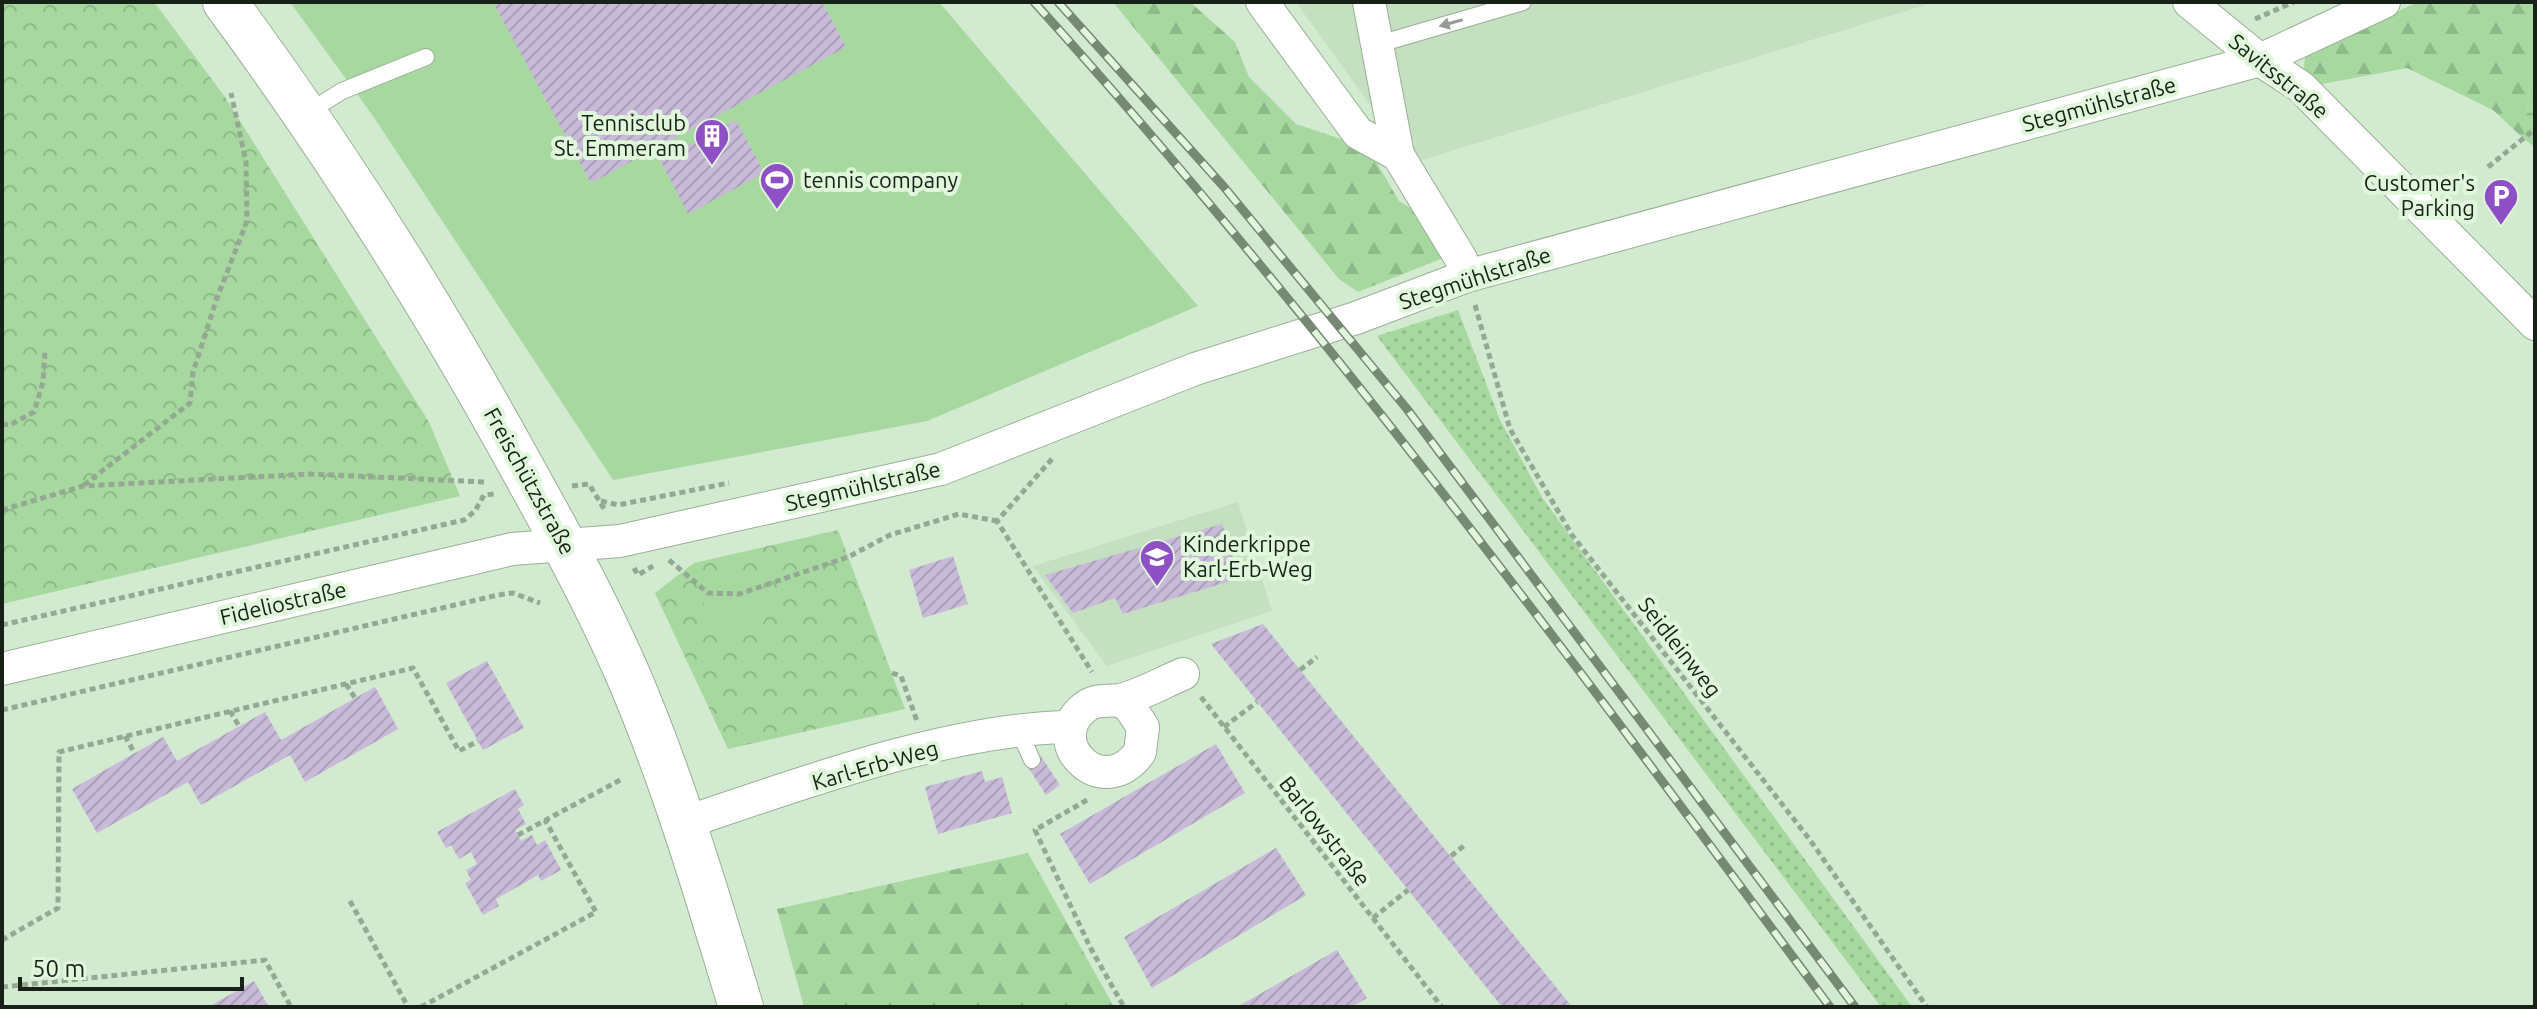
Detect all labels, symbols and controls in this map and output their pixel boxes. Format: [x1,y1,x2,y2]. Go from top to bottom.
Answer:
one-way arrow [1438,17,1462,30]
street label: Savitsstraße [2225,28,2334,123]
street label: Stegmühlstraße [2019,71,2178,136]
place label: Tennisclub St. Emmeram [554,110,686,160]
building icon: Tennisclub St. Emmeram [693,117,731,167]
sports icon: tennis company [758,161,796,211]
place label: tennis company [803,167,958,192]
place label: Customer's Parking [2364,170,2475,220]
parking icon: Customer's Parking [2482,177,2520,227]
street label: Stegmühlstraße [1396,241,1554,314]
street label: Freischützstraße [480,403,581,558]
street label: Stegmühlstraße [783,456,943,515]
place label: Kinderkrippe Karl-Erb-Weg [1183,531,1313,581]
school or university icon: Kinderkrippe Karl-Erb-Weg [1138,538,1176,588]
street label: Fideliostraße [217,576,349,629]
street label: Seidleinweg [1634,592,1727,701]
street label: Karl-Erb-Weg [809,735,941,794]
street label: Barlowstraße [1275,771,1376,891]
scale bar [20,941,242,991]
text: 50 m [32,955,85,982]

